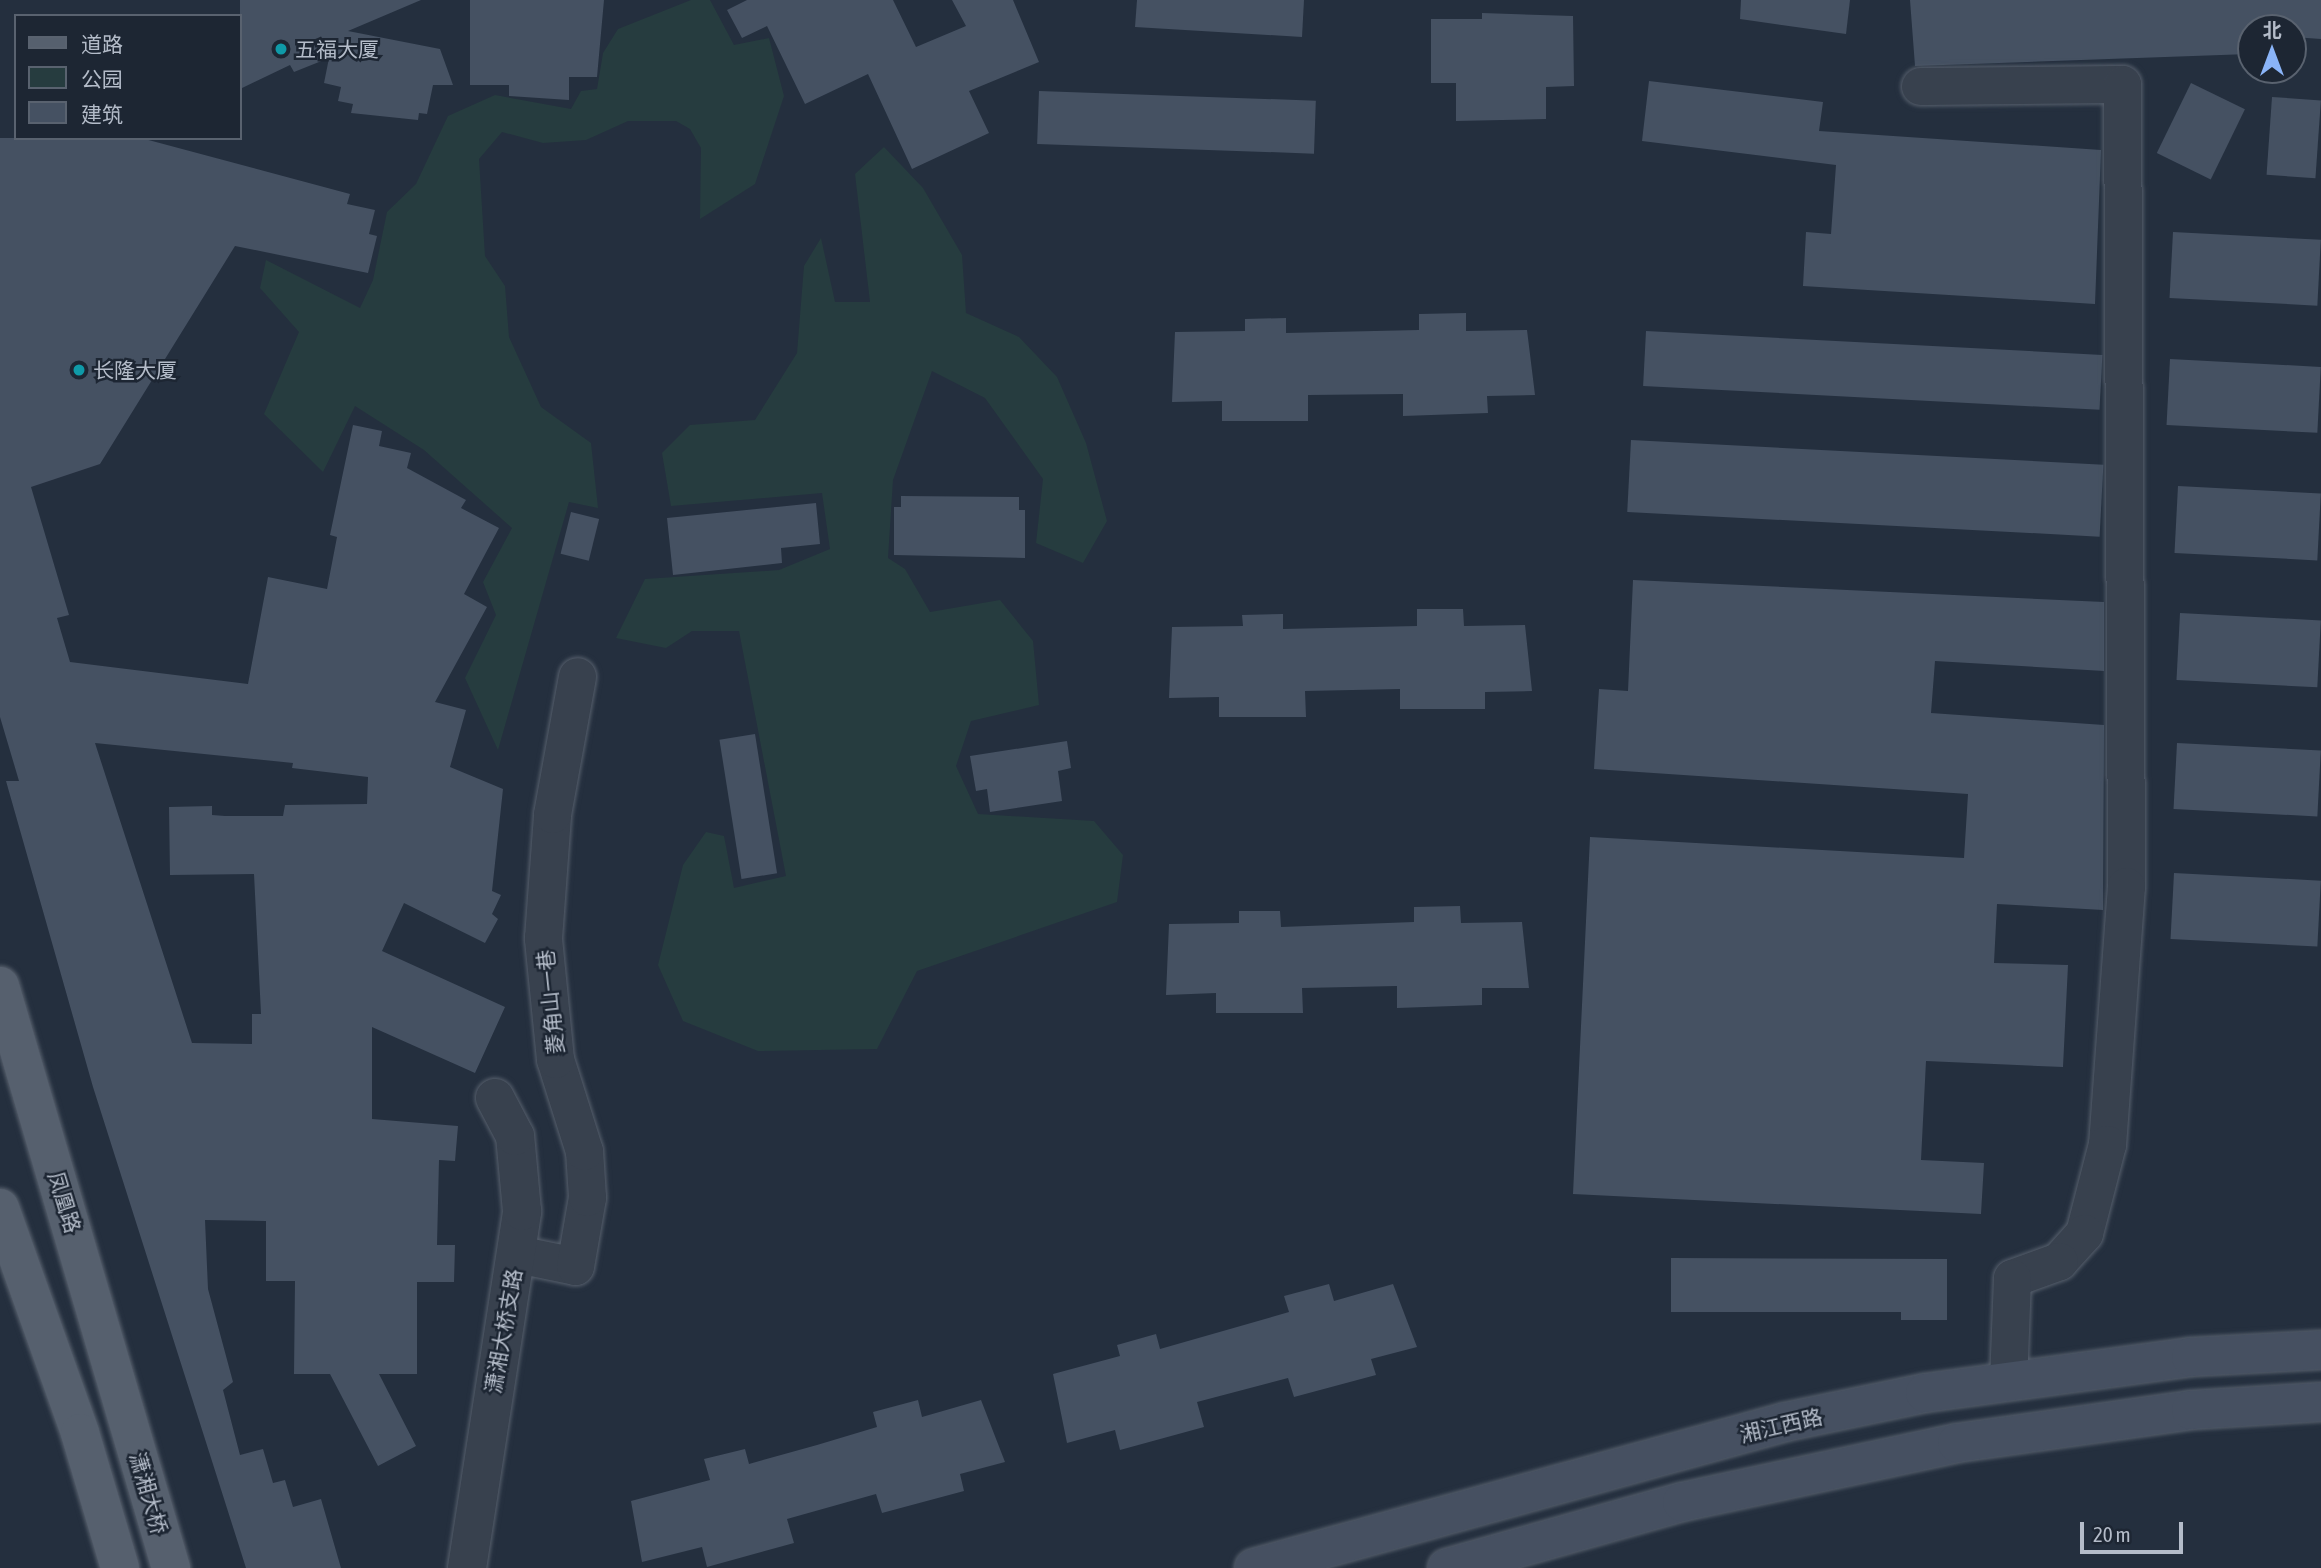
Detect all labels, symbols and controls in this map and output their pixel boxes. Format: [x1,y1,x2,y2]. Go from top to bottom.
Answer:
legend [14,14,242,140]
north arrow [2237,14,2307,84]
text: 北 [2262,19,2282,41]
text: 道路 [81,32,123,56]
place label: 五福大厦 [295,36,379,62]
marker: 五福大厦 [273,41,289,57]
text: 公园 [81,67,123,91]
text: 建筑 [81,102,123,126]
place label: 长隆大厦 [93,357,177,383]
marker: 长隆大厦 [71,362,87,378]
street label: 菱角山一巷 [532,948,568,1056]
street label: 凤凰路 [44,1168,86,1236]
street label: 潇湘大桥支路 [480,1267,526,1395]
street label: 湘江西路 [1737,1403,1825,1447]
street label: 潇湘大桥 [125,1449,173,1537]
scale bar [2083,1508,2186,1552]
text: 20 m [2093,1522,2131,1546]

